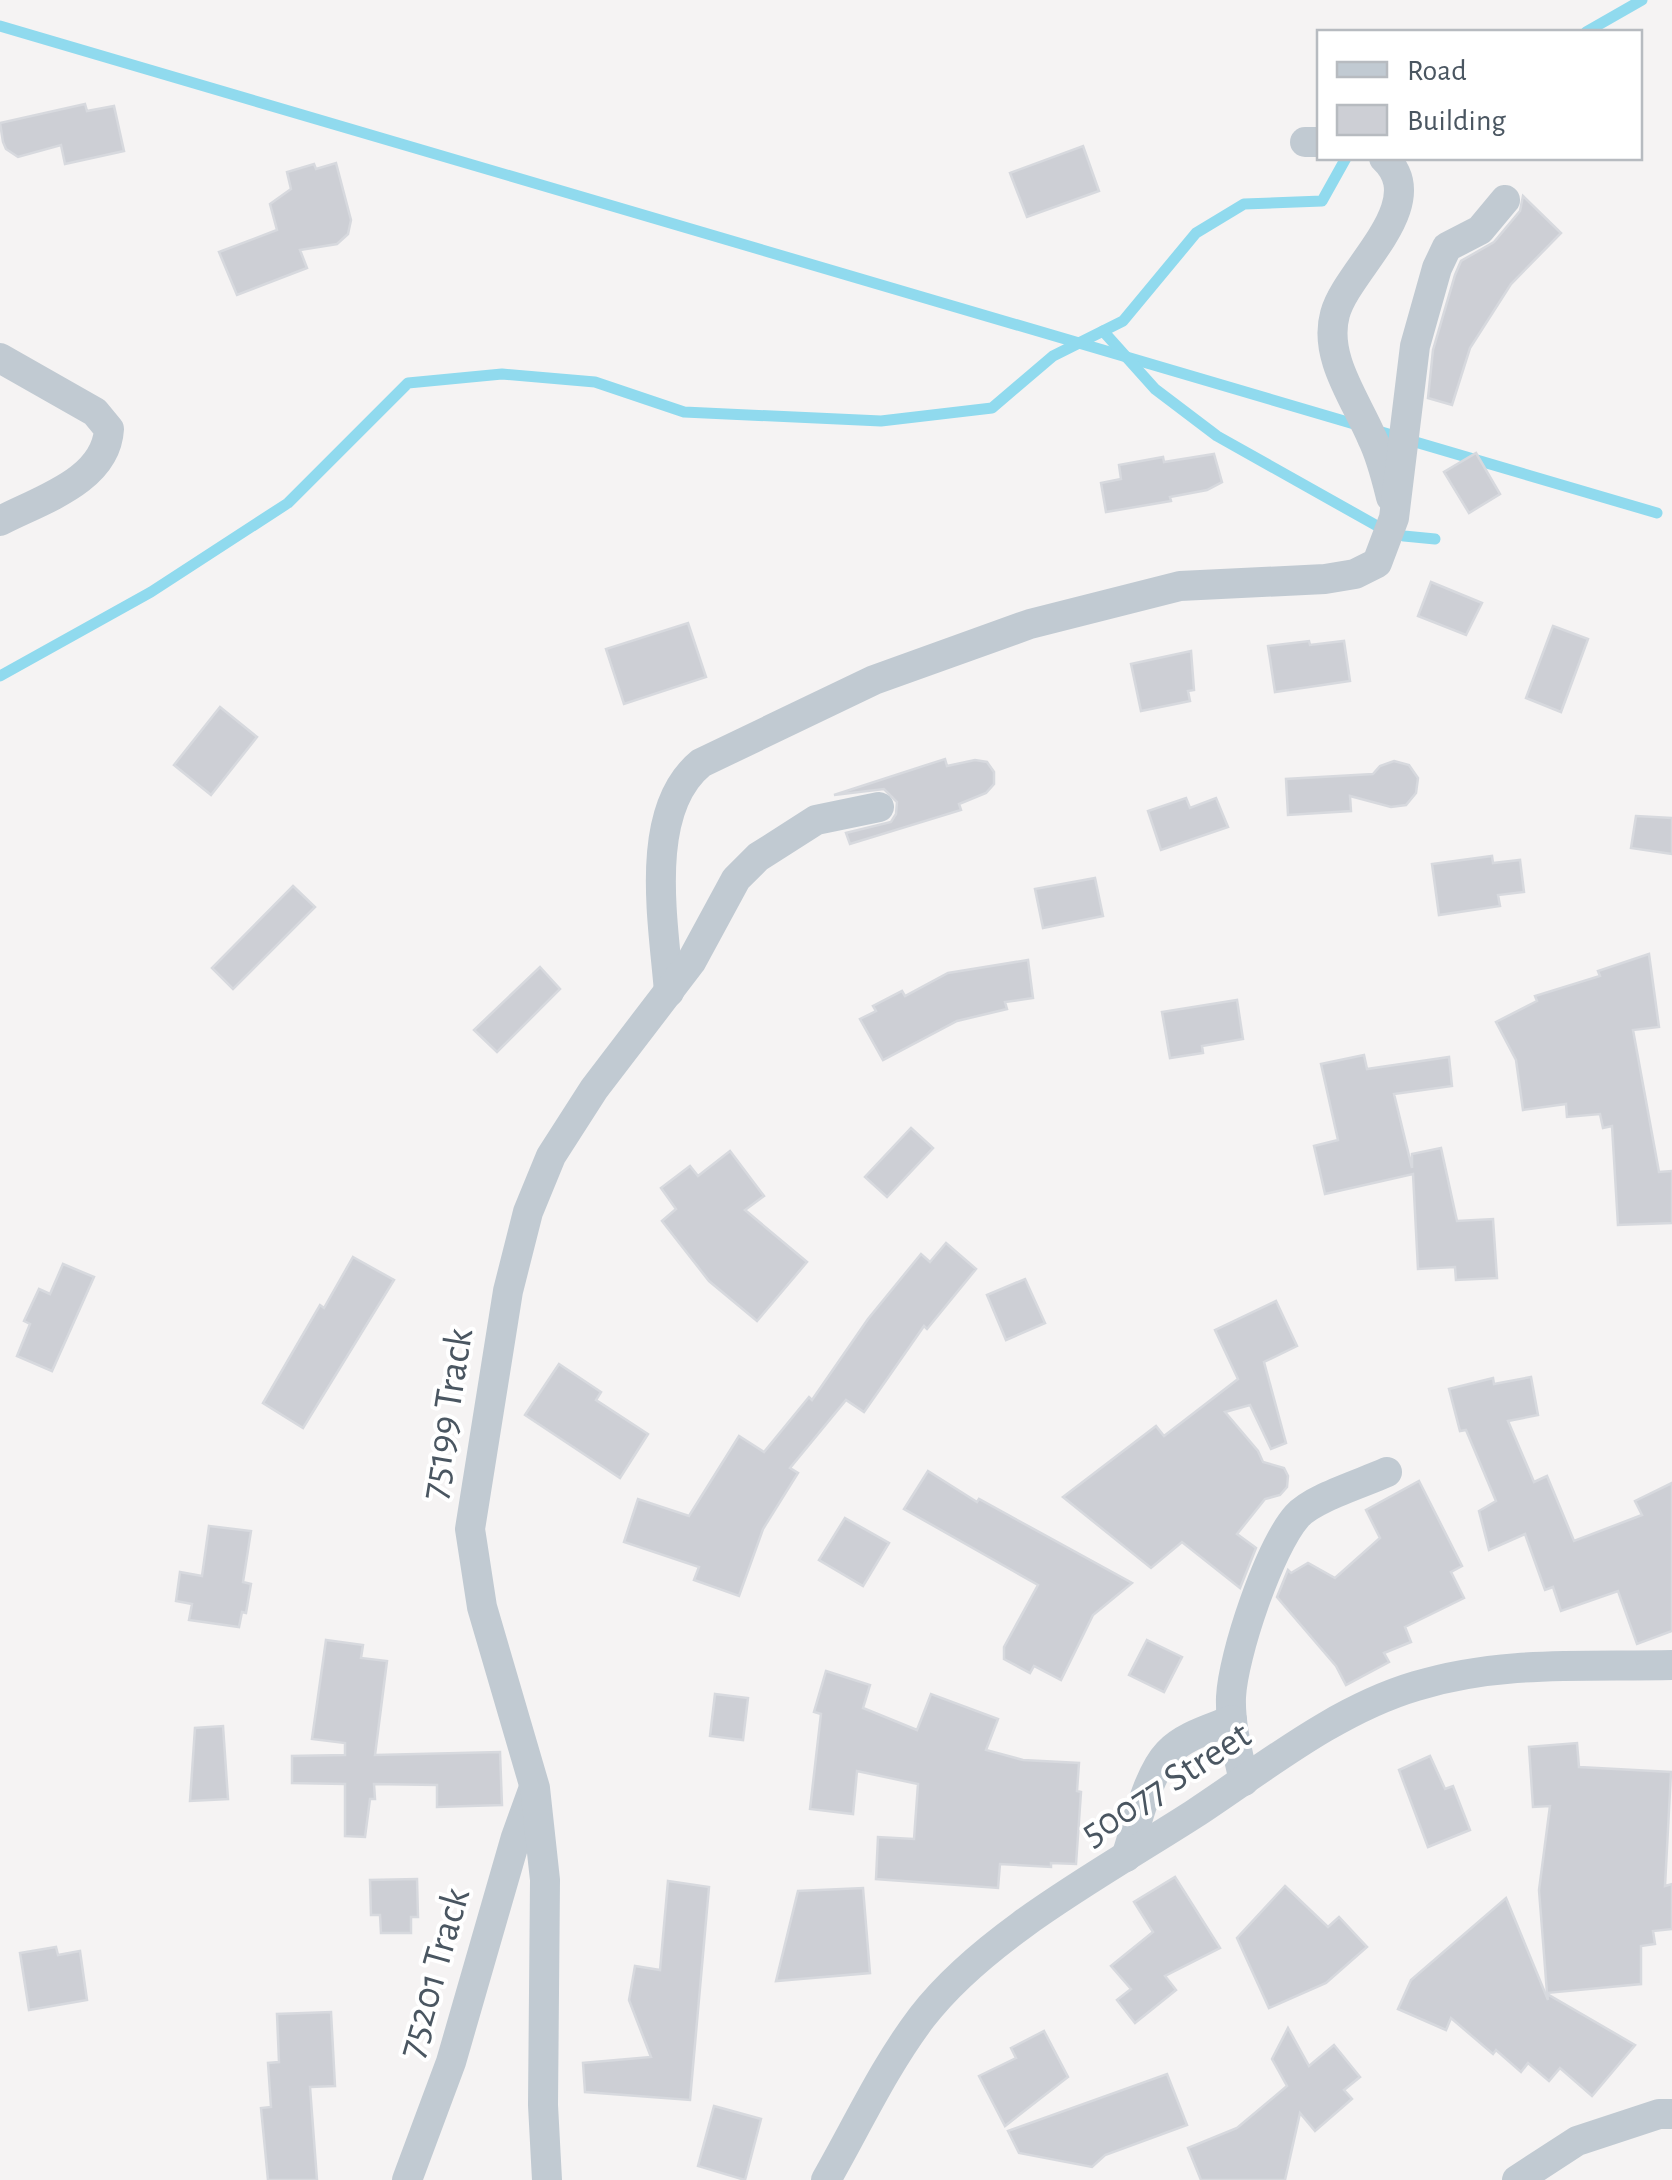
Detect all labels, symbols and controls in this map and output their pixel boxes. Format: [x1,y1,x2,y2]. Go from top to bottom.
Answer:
legend [1317,30,1642,160]
text: Road [1407,56,1467,86]
text: Building [1407,106,1506,136]
street label: 75199 Track [414,1325,480,1503]
street label: 50077 Street [1074,1715,1258,1853]
street label: 75201 Track [391,1884,477,2062]

